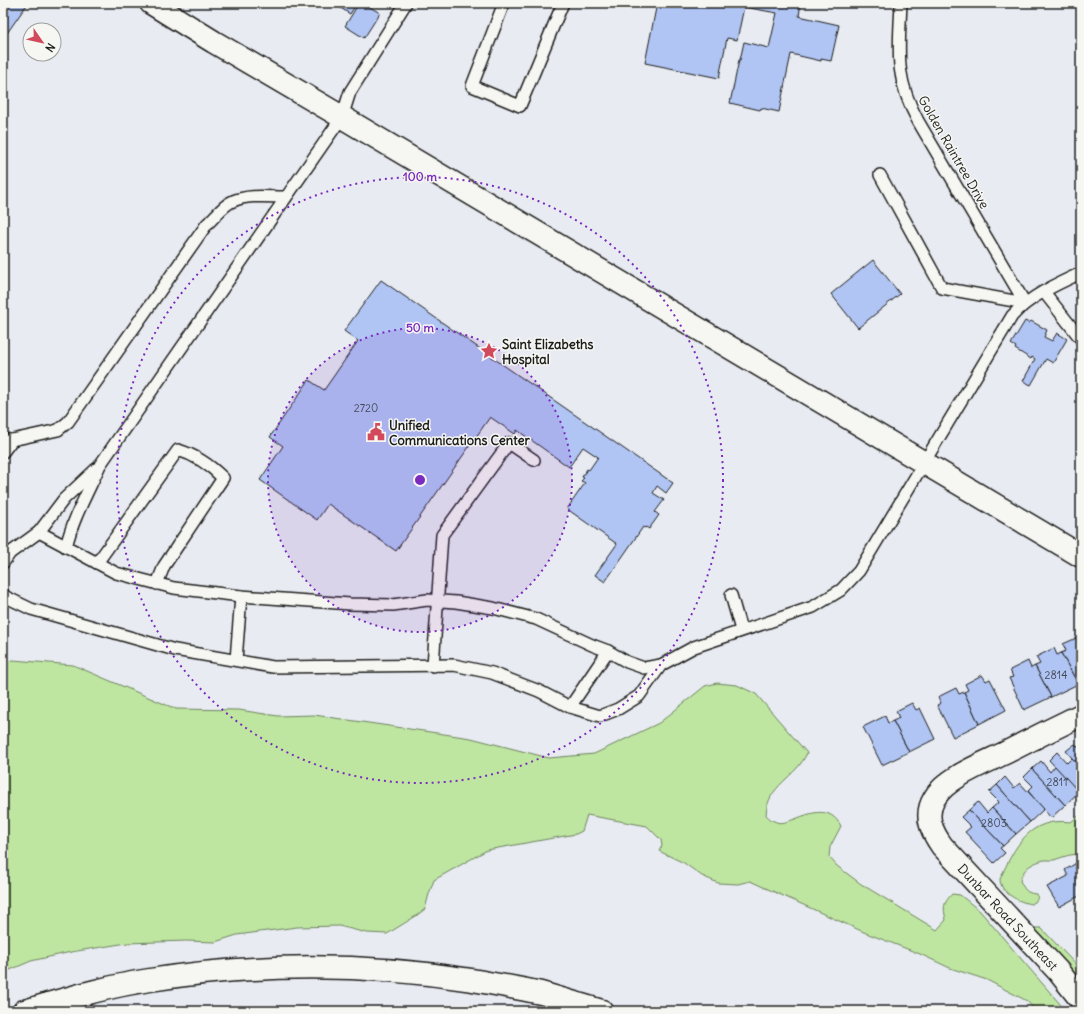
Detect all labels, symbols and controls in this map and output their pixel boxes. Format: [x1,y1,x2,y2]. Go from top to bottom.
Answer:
north arrow [22,22,62,62]
text: N [42,41,58,55]
street label: Golden Raintree Drive [914,93,993,212]
text: 100 m [403,169,437,184]
text: 50 m [406,320,435,335]
place label: Saint Elizabeths Hospital [502,336,594,368]
place icon: Saint Elizabeths Hospital [479,341,499,361]
house number: 2720 [354,401,378,415]
place label: Unified Communications Center [389,417,530,449]
public building icon: Unified Communications Center [366,422,386,442]
centre of rings [413,473,427,487]
house number: 2814 [1044,668,1068,682]
house number: 2811 [1046,775,1068,789]
house number: 2803 [981,816,1007,830]
street label: Dunbar Road Southeast [954,860,1062,975]

